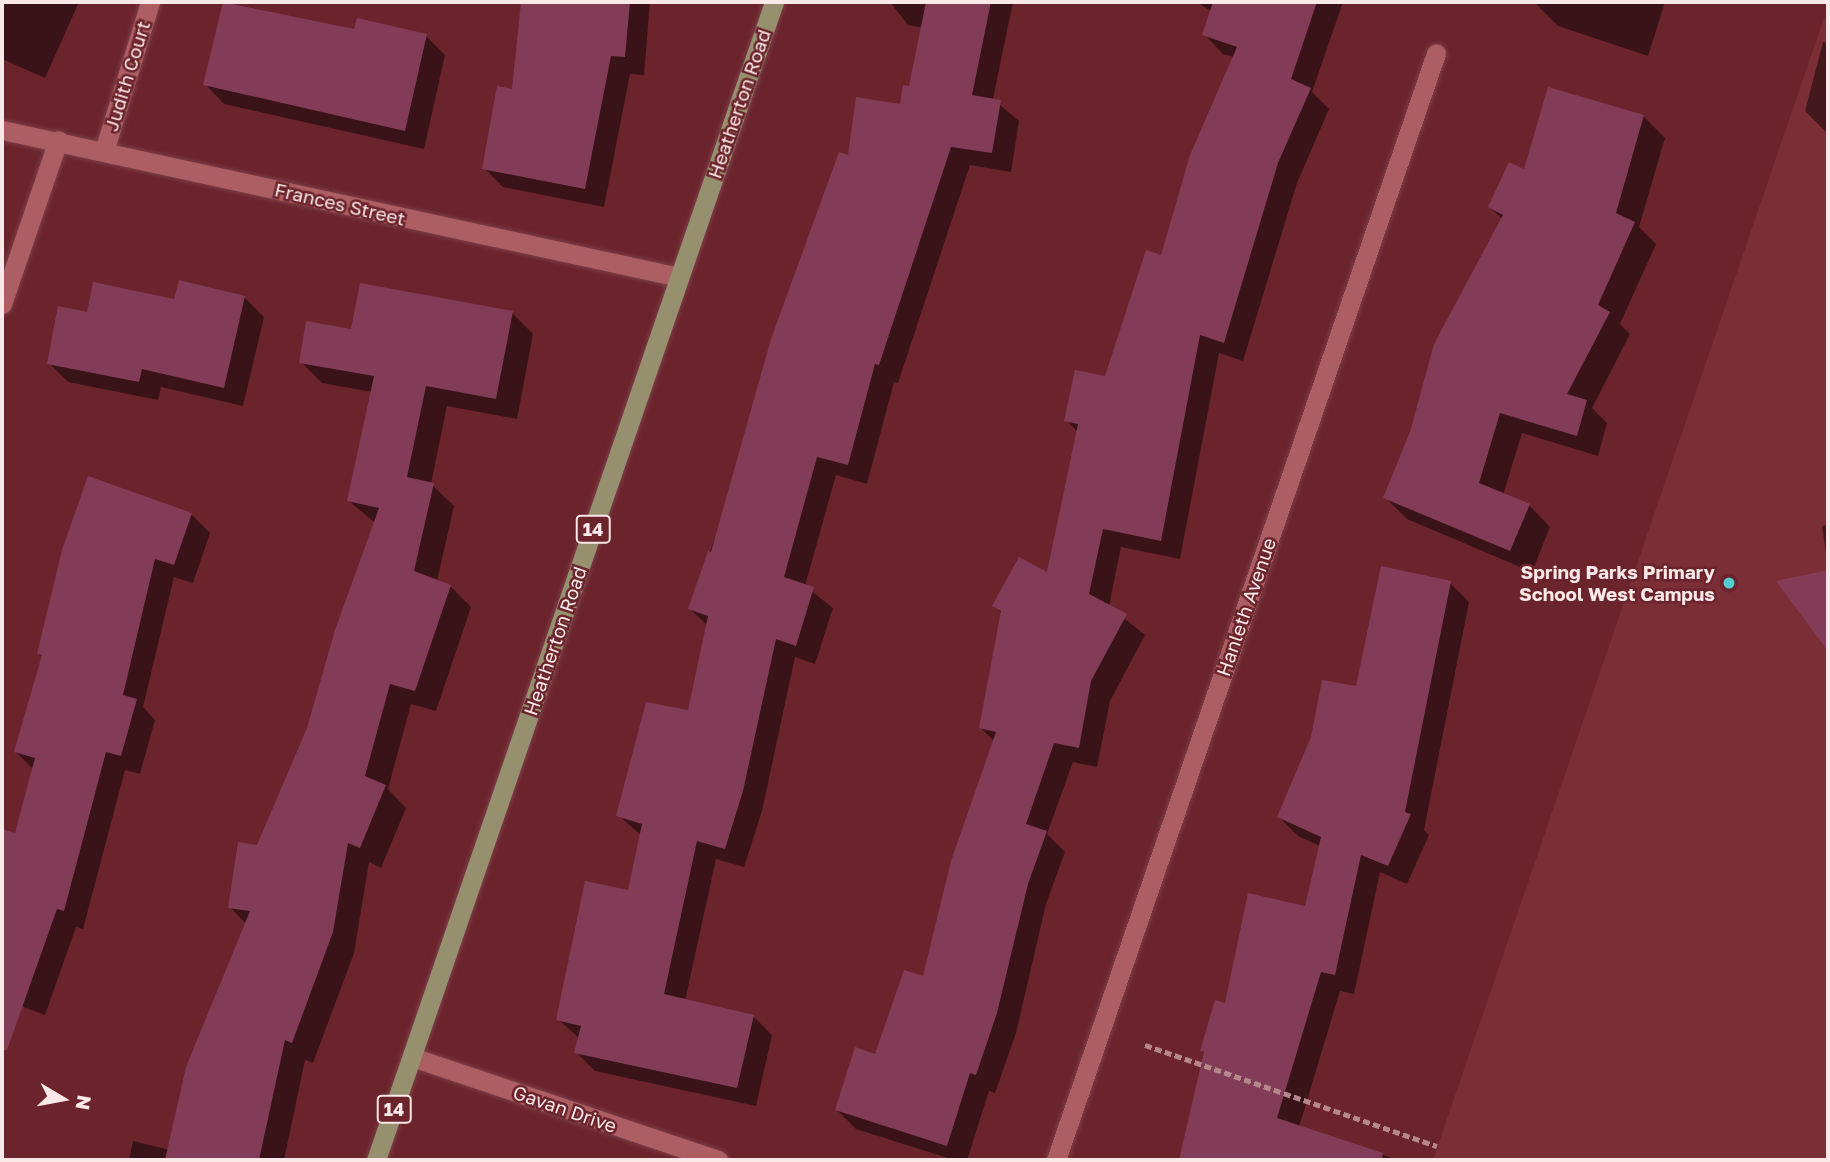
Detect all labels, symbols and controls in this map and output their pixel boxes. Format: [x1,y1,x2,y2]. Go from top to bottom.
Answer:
street label: Judith Court [99,18,155,134]
street label: Heatherton Road [703,26,775,182]
street label: Frances Street [272,178,408,230]
road number: 14 [576,514,610,544]
street label: Hanleth Avenue [1212,535,1280,679]
place label: Spring Parks Primary School West Campus [1519,561,1715,605]
street label: Heatherton Road [519,563,591,719]
marker: Spring Parks Primary School West Campus [1721,575,1737,591]
north arrow [28,1064,98,1134]
street label: Gavan Drive [510,1081,620,1137]
text: N [72,1094,97,1112]
road number: 14 [376,1094,412,1124]

